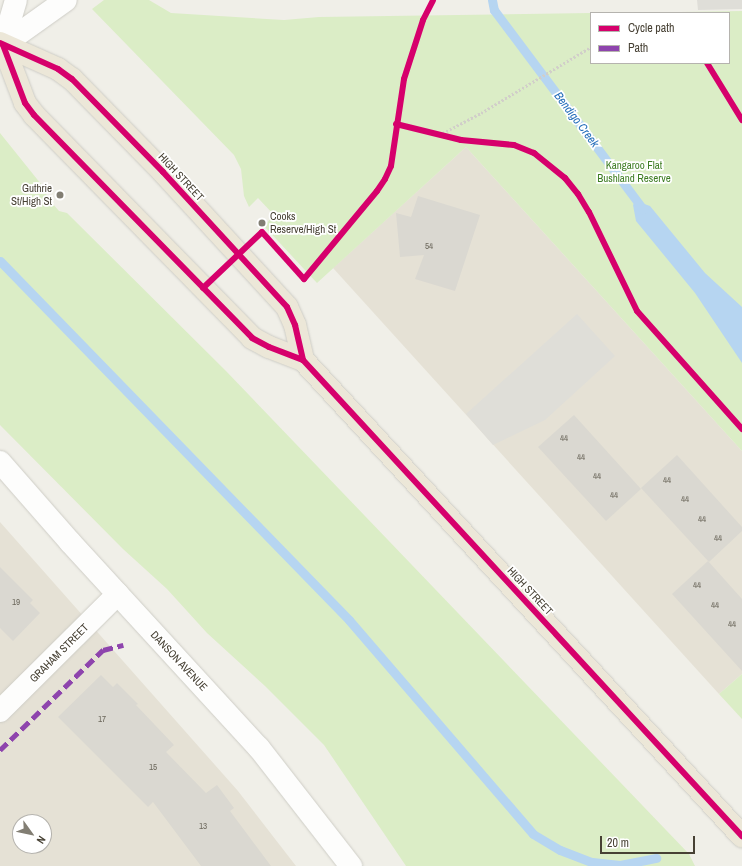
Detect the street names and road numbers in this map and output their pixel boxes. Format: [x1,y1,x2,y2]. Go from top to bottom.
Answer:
street label: HIGH STREET [155,150,207,204]
street label: HIGH STREET [504,564,556,618]
street label: GRAHAM STREET [27,621,91,685]
street label: DANSON AVENUE [148,628,210,694]

